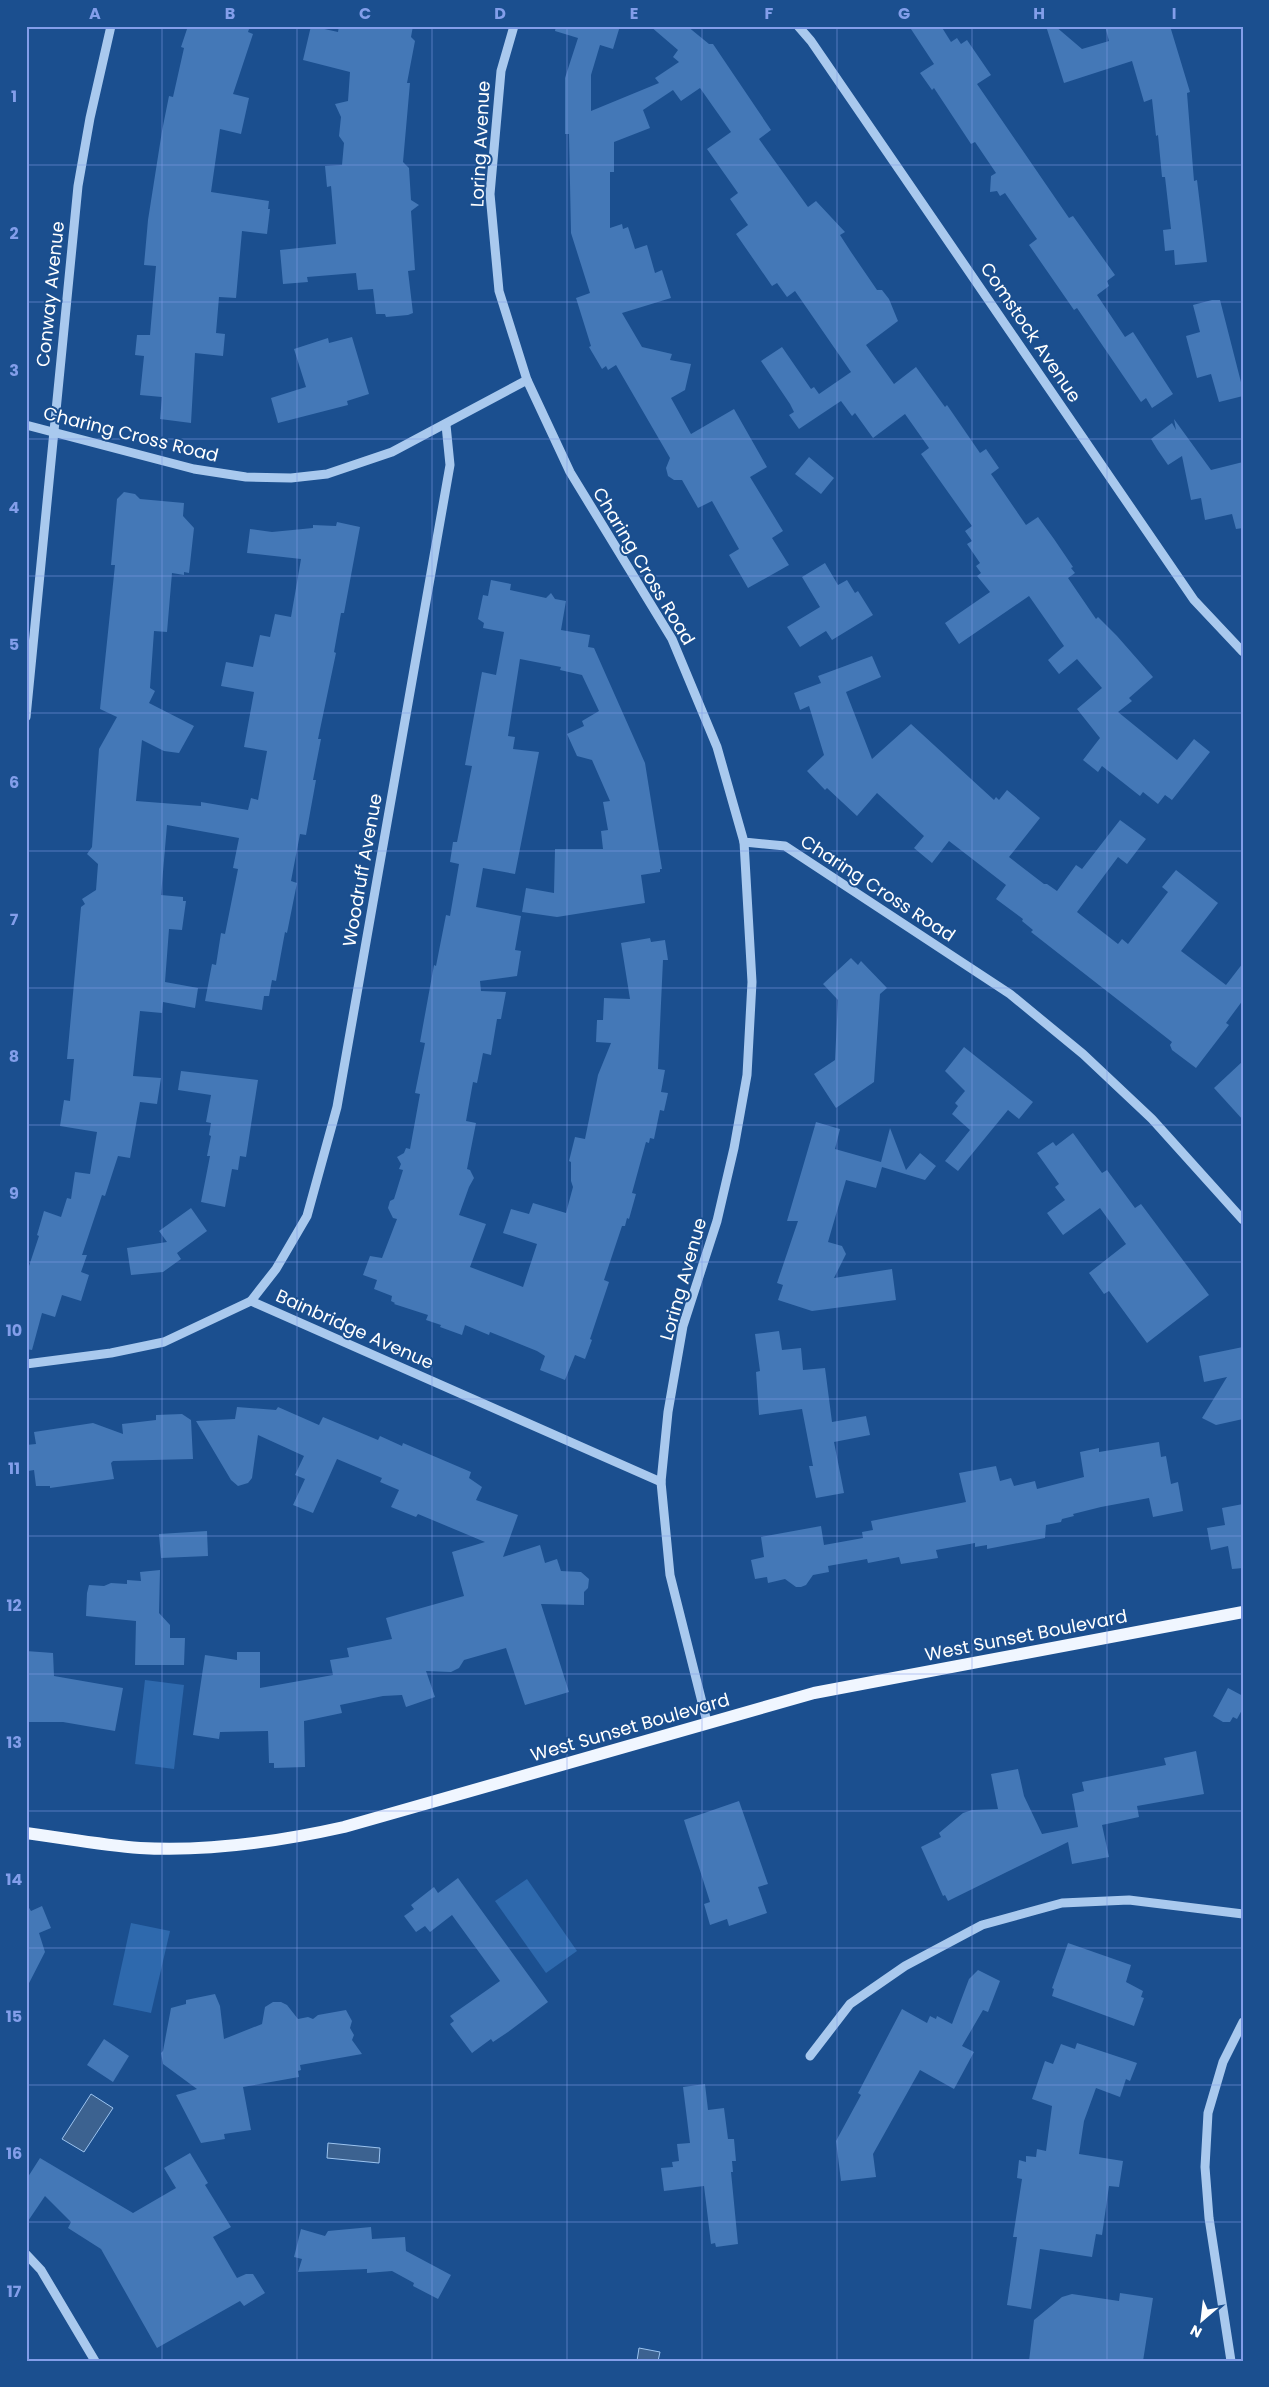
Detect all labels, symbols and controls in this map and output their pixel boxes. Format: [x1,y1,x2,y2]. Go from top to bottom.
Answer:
text: A [89,2,101,25]
text: B [225,2,235,25]
text: C [359,2,371,25]
text: D [494,2,506,25]
text: E [630,2,638,25]
text: F [765,2,774,25]
text: G [898,2,910,25]
text: H [1033,2,1045,25]
text: I [1172,2,1176,25]
street label: Loring Avenue [464,80,496,208]
text: 1 [11,85,17,108]
street label: Conway Avenue [30,220,70,368]
text: 2 [9,222,19,245]
street label: Comstock Avenue [975,257,1087,407]
text: 3 [9,359,19,382]
street label: Charing Cross Road [41,400,221,468]
street label: Charing Cross Road [587,483,701,649]
text: 4 [9,496,20,519]
text: 5 [9,633,19,656]
text: 6 [9,771,19,794]
street label: Woodruff Avenue [336,791,388,949]
street label: Charing Cross Road [796,829,960,947]
text: 7 [10,908,19,931]
text: 8 [9,1045,19,1068]
text: 9 [9,1182,19,1205]
street label: Loring Avenue [654,1215,712,1343]
street label: Bainbridge Avenue [272,1283,438,1375]
text: 10 [6,1319,22,1342]
text: 11 [8,1457,20,1480]
text: 12 [6,1594,22,1617]
street label: West Sunset Boulevard [923,1603,1129,1667]
street label: West Sunset Boulevard [528,1687,732,1767]
text: 13 [6,1731,22,1754]
text: 14 [6,1868,23,1891]
text: 15 [6,2005,22,2028]
text: 16 [6,2142,22,2165]
text: 17 [7,2280,22,2303]
north arrow [1176,2294,1226,2344]
text: N [1187,2320,1205,2343]

